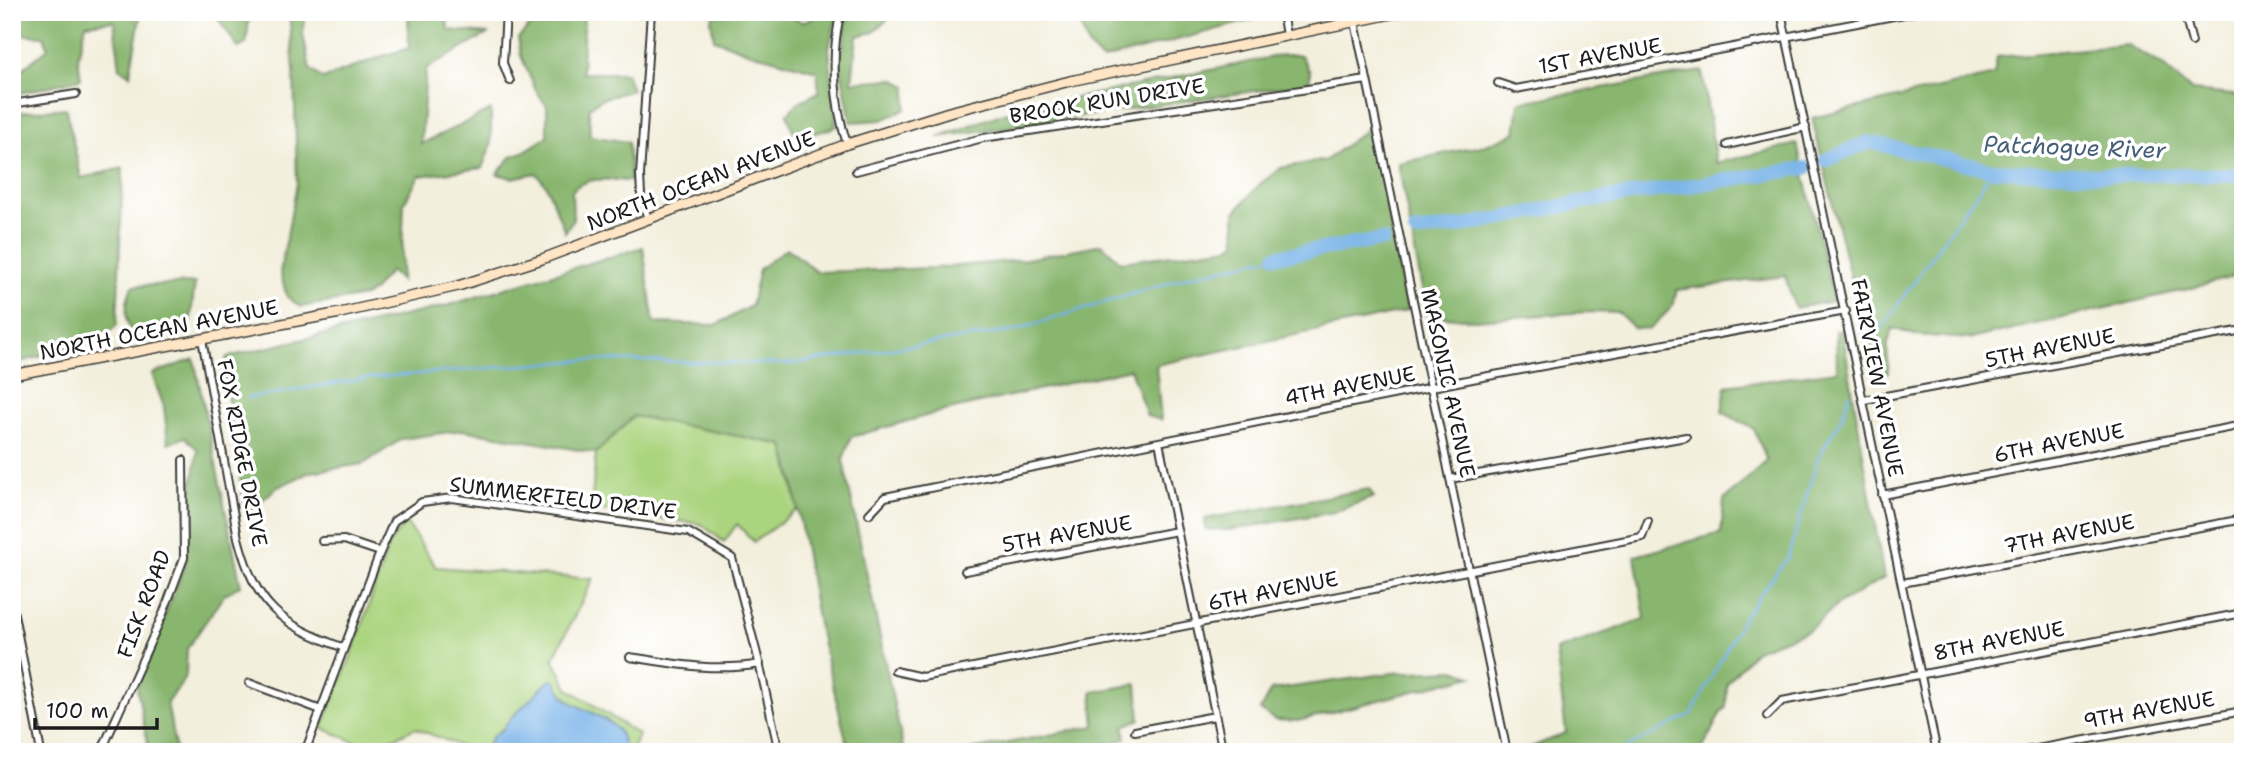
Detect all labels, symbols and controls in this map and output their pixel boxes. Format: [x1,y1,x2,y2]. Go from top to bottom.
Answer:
street label: 1ST AVENUE [1536,31,1664,81]
street label: BROOK RUN DRIVE [1007,72,1207,130]
street label: NORTH OCEAN AVENUE [583,124,819,238]
water label: Patchogue River [1983,129,2168,165]
street label: FAIRVIEW AVENUE [1844,276,1910,480]
street label: MASONIC AVENUE [1414,286,1482,480]
street label: NORTH OCEAN AVENUE [37,293,281,367]
street label: 5TH AVENUE [1983,322,2117,374]
street label: FOX RIDGE DRIVE [210,357,274,549]
street label: 4TH AVENUE [1282,360,1418,412]
street label: 6TH AVENUE [1992,417,2126,469]
street label: SUMMERFIELD DRIVE [448,470,678,526]
street label: 7TH AVENUE [2001,508,2137,560]
street label: 5TH AVENUE [1000,509,1134,559]
street label: FISK ROAD [111,546,177,662]
street label: 6TH AVENUE [1206,565,1340,617]
street label: 8TH AVENUE [1931,615,2067,667]
street label: 9TH AVENUE [2081,685,2217,735]
scale bar [35,687,158,731]
text: 100 m [46,697,109,725]

